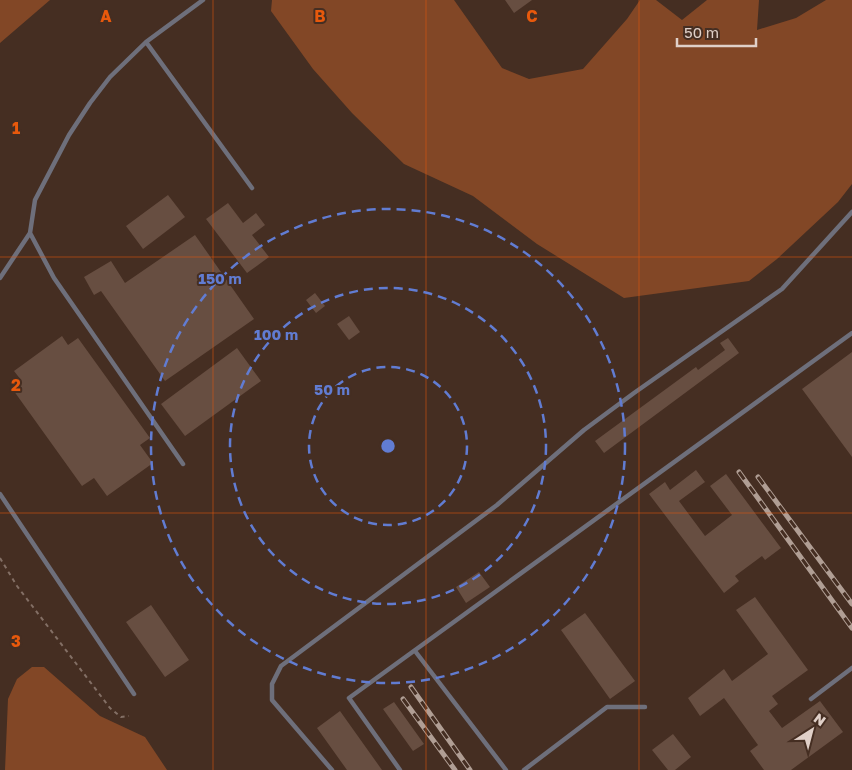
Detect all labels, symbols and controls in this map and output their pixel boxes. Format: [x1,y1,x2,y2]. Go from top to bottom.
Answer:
text: A [100,6,112,26]
text: B [314,6,326,26]
text: C [526,6,538,26]
scale bar [677,15,756,47]
text: 50 m [684,23,719,41]
text: 1 [12,118,20,138]
text: 150 m [198,269,242,287]
text: 100 m [254,325,298,343]
text: 2 [11,375,21,395]
text: 50 m [314,380,350,398]
centre of rings [379,437,397,455]
text: 3 [11,631,21,651]
north arrow [787,705,837,755]
text: N [811,709,829,729]

